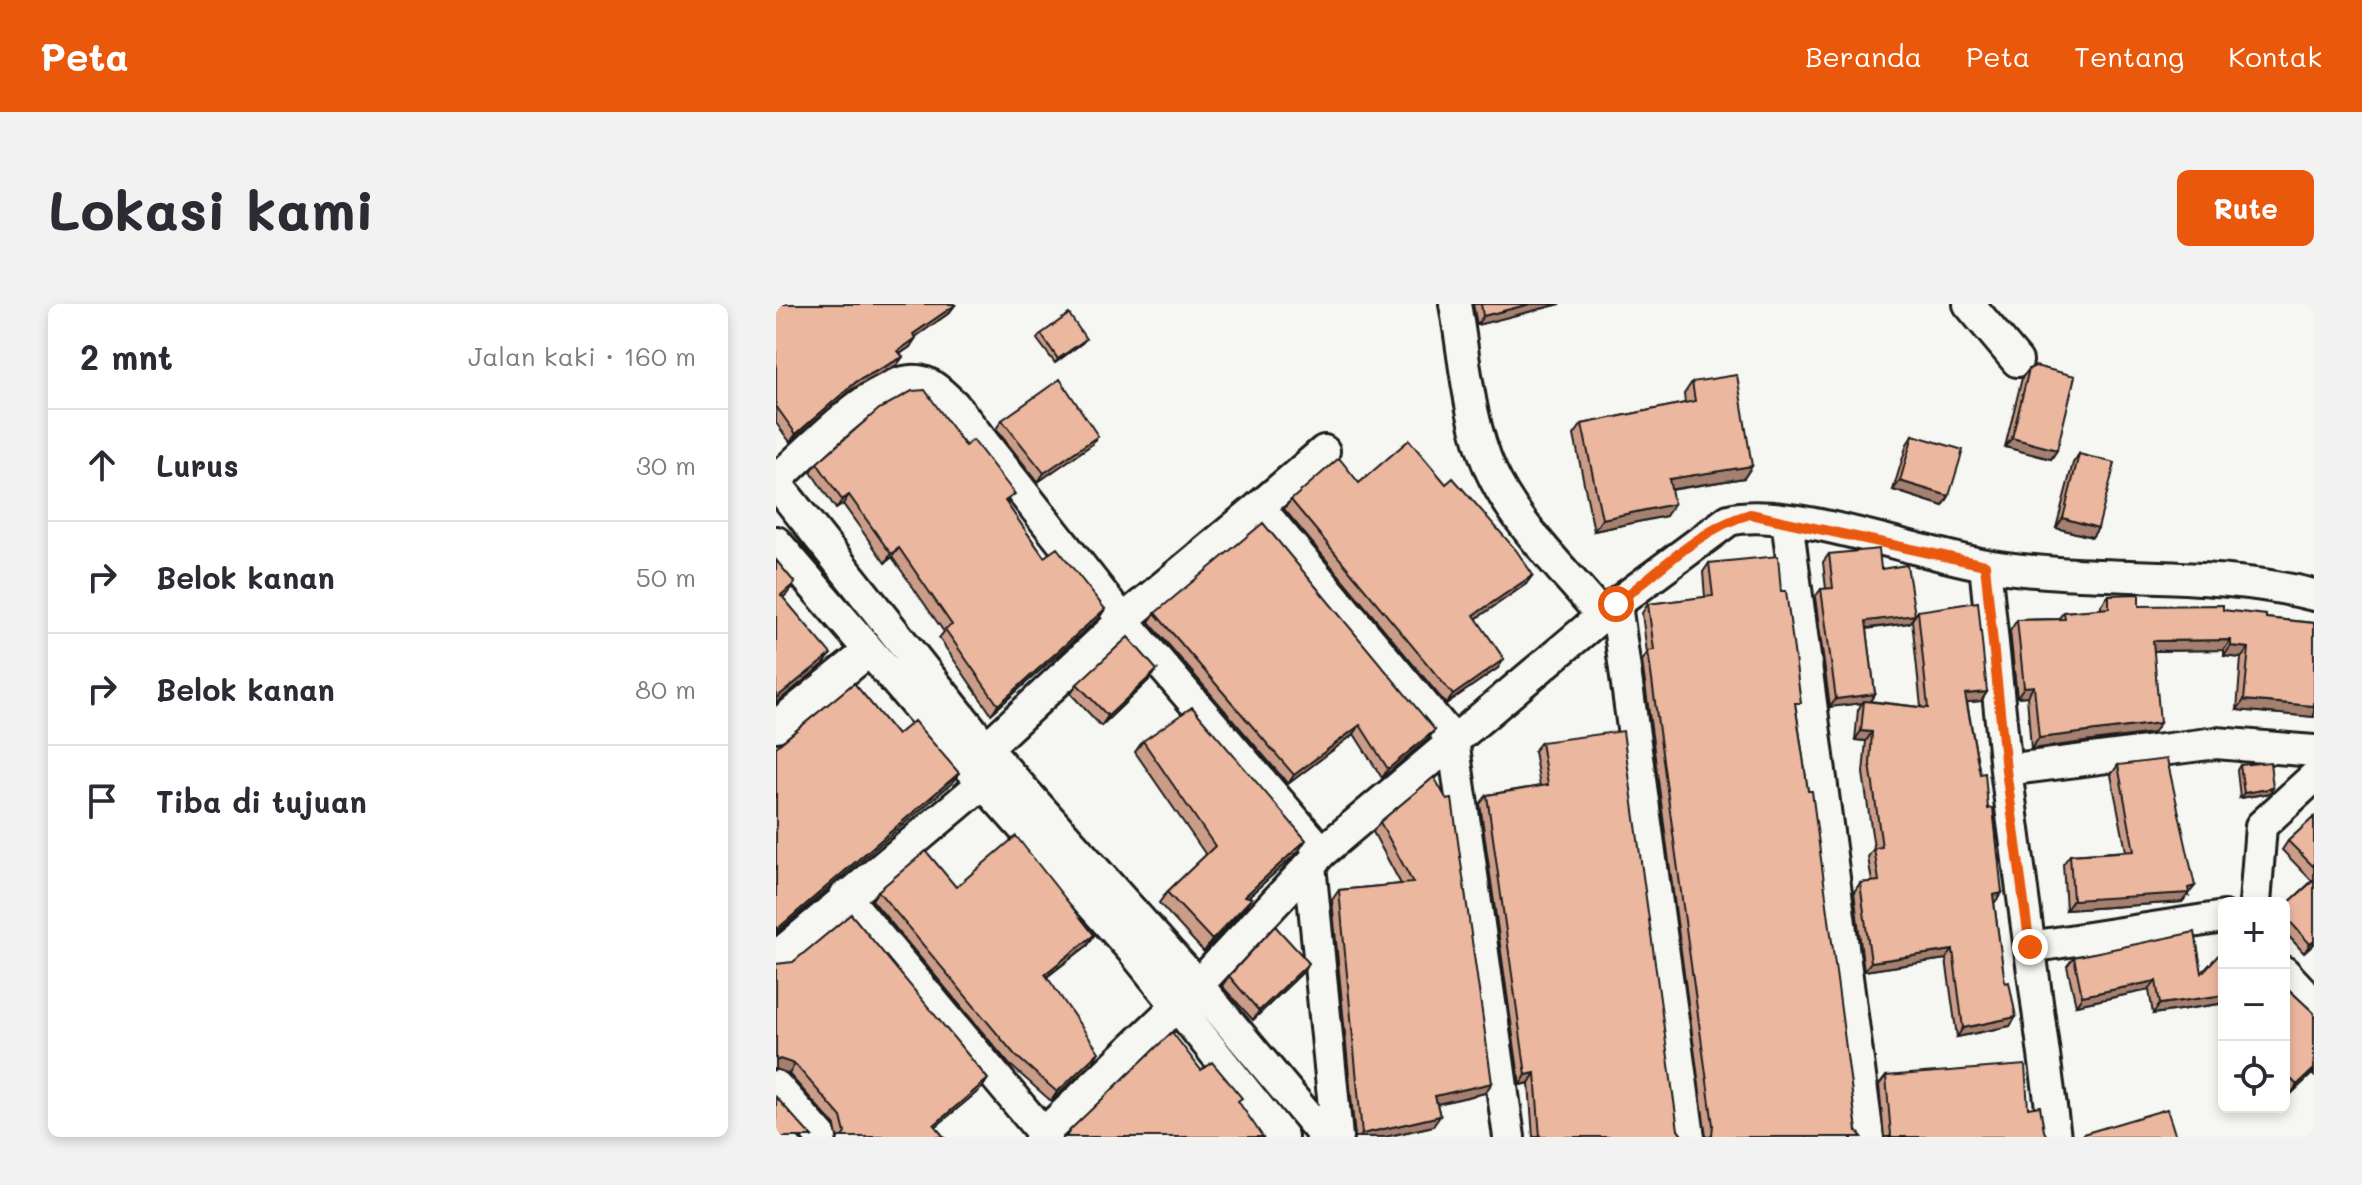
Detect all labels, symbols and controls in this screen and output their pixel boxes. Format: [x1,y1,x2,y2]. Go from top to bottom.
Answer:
text: Peta [40,31,129,81]
text: Beranda [1805,38,1922,74]
text: Peta [1966,38,2030,74]
text: Tentang [2074,38,2184,74]
text: Kontak [2228,38,2322,74]
button: Rute [2177,170,2314,246]
text: Lokasi kami [48,172,374,245]
text: 2 mnt [80,334,173,379]
text: Jalan kaki · 160 m [468,339,696,373]
icon: ahead [80,443,124,487]
text: Lurus [156,445,239,485]
text: 30 m [636,448,696,482]
icon: right [80,555,124,599]
text: Belok kanan [156,557,335,597]
text: 50 m [636,560,696,594]
route start [1598,586,1634,622]
icon: right [80,667,124,711]
text: Belok kanan [156,669,335,709]
text: 80 m [635,672,696,706]
icon: arrive [80,779,124,823]
text: Tiba di tujuan [156,781,367,821]
map controls [2218,897,2290,1113]
button: + [2218,897,2290,969]
route end [2012,929,2048,965]
button: − [2218,969,2290,1041]
button: locate [2218,1041,2290,1113]

